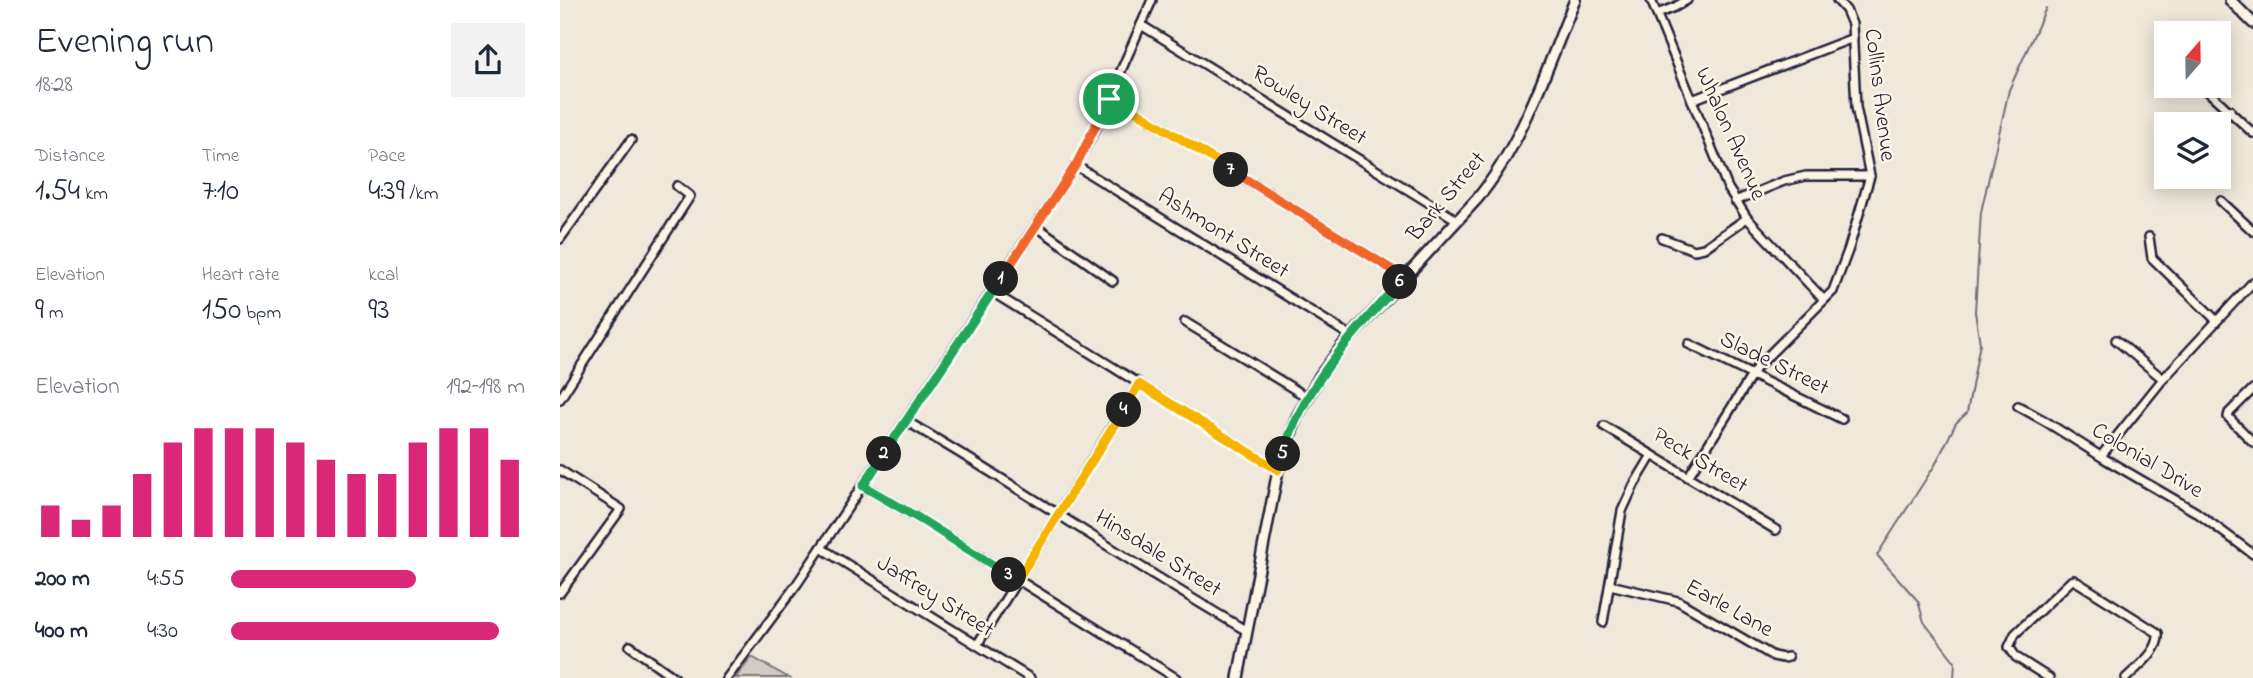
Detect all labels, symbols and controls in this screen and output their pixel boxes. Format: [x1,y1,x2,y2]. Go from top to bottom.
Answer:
text: Evening run [35,15,214,71]
north arrow [2154,21,2231,98]
map controls [2154,21,2231,189]
button: share [451,23,525,97]
street label: Collins Avenue [1854,27,1904,164]
street label: Rowley Street [1244,58,1373,156]
street label: Whalon Avenue [1686,62,1774,207]
text: 18:28 [35,69,73,102]
pin [1079,69,1139,129]
icon: arrive [1090,80,1128,118]
button: layers [2154,112,2231,189]
text: Distance [35,143,105,170]
text: Time [202,143,239,170]
text: Pace [368,143,405,170]
street label: Bark Street [1399,145,1495,250]
pin: 7 [1214,152,1248,188]
text: 7 [1227,156,1234,183]
text: 1.54 [35,170,80,214]
text: 7:10 [202,170,239,214]
text: 4:39 [368,170,405,214]
street label: Ashmont Street [1151,180,1295,288]
text: km [80,181,108,208]
text: /km [405,181,438,208]
text: Elevation [35,262,105,289]
text: Heart rate [202,262,280,289]
text: kcal [368,262,399,289]
pin: 1 [984,262,1018,296]
pin: 6 [1382,264,1418,300]
text: 1 [997,265,1004,292]
text: 6 [1395,268,1404,295]
text: 9 [35,289,44,333]
text: 150 [202,289,241,333]
text: 93 [368,289,390,333]
text: m [44,300,64,327]
text: bpm [241,300,281,327]
street label: Slade Street [1714,323,1834,405]
text: Elevation [35,371,120,404]
text: 192–198 m [446,371,525,404]
pin: 4 [1106,392,1142,428]
text: 4 [1120,396,1127,423]
street label: Colonial Drive [2085,415,2210,508]
street label: Peck Street [1646,419,1754,503]
pin: 2 [866,436,902,472]
pin: 5 [1266,436,1300,472]
text: 2 [879,440,888,467]
text: 5 [1277,440,1288,467]
street label: Hinsdale Street [1088,502,1228,606]
street label: Jaffrey Street [869,548,1001,648]
pin: 3 [992,558,1026,592]
text: 3 [1005,561,1012,588]
text: 200 m [35,563,90,596]
text: 4:55 [147,563,185,596]
street label: Earle Lane [1679,571,1780,647]
text: 400 m [35,615,88,648]
text: 4:30 [147,615,178,648]

